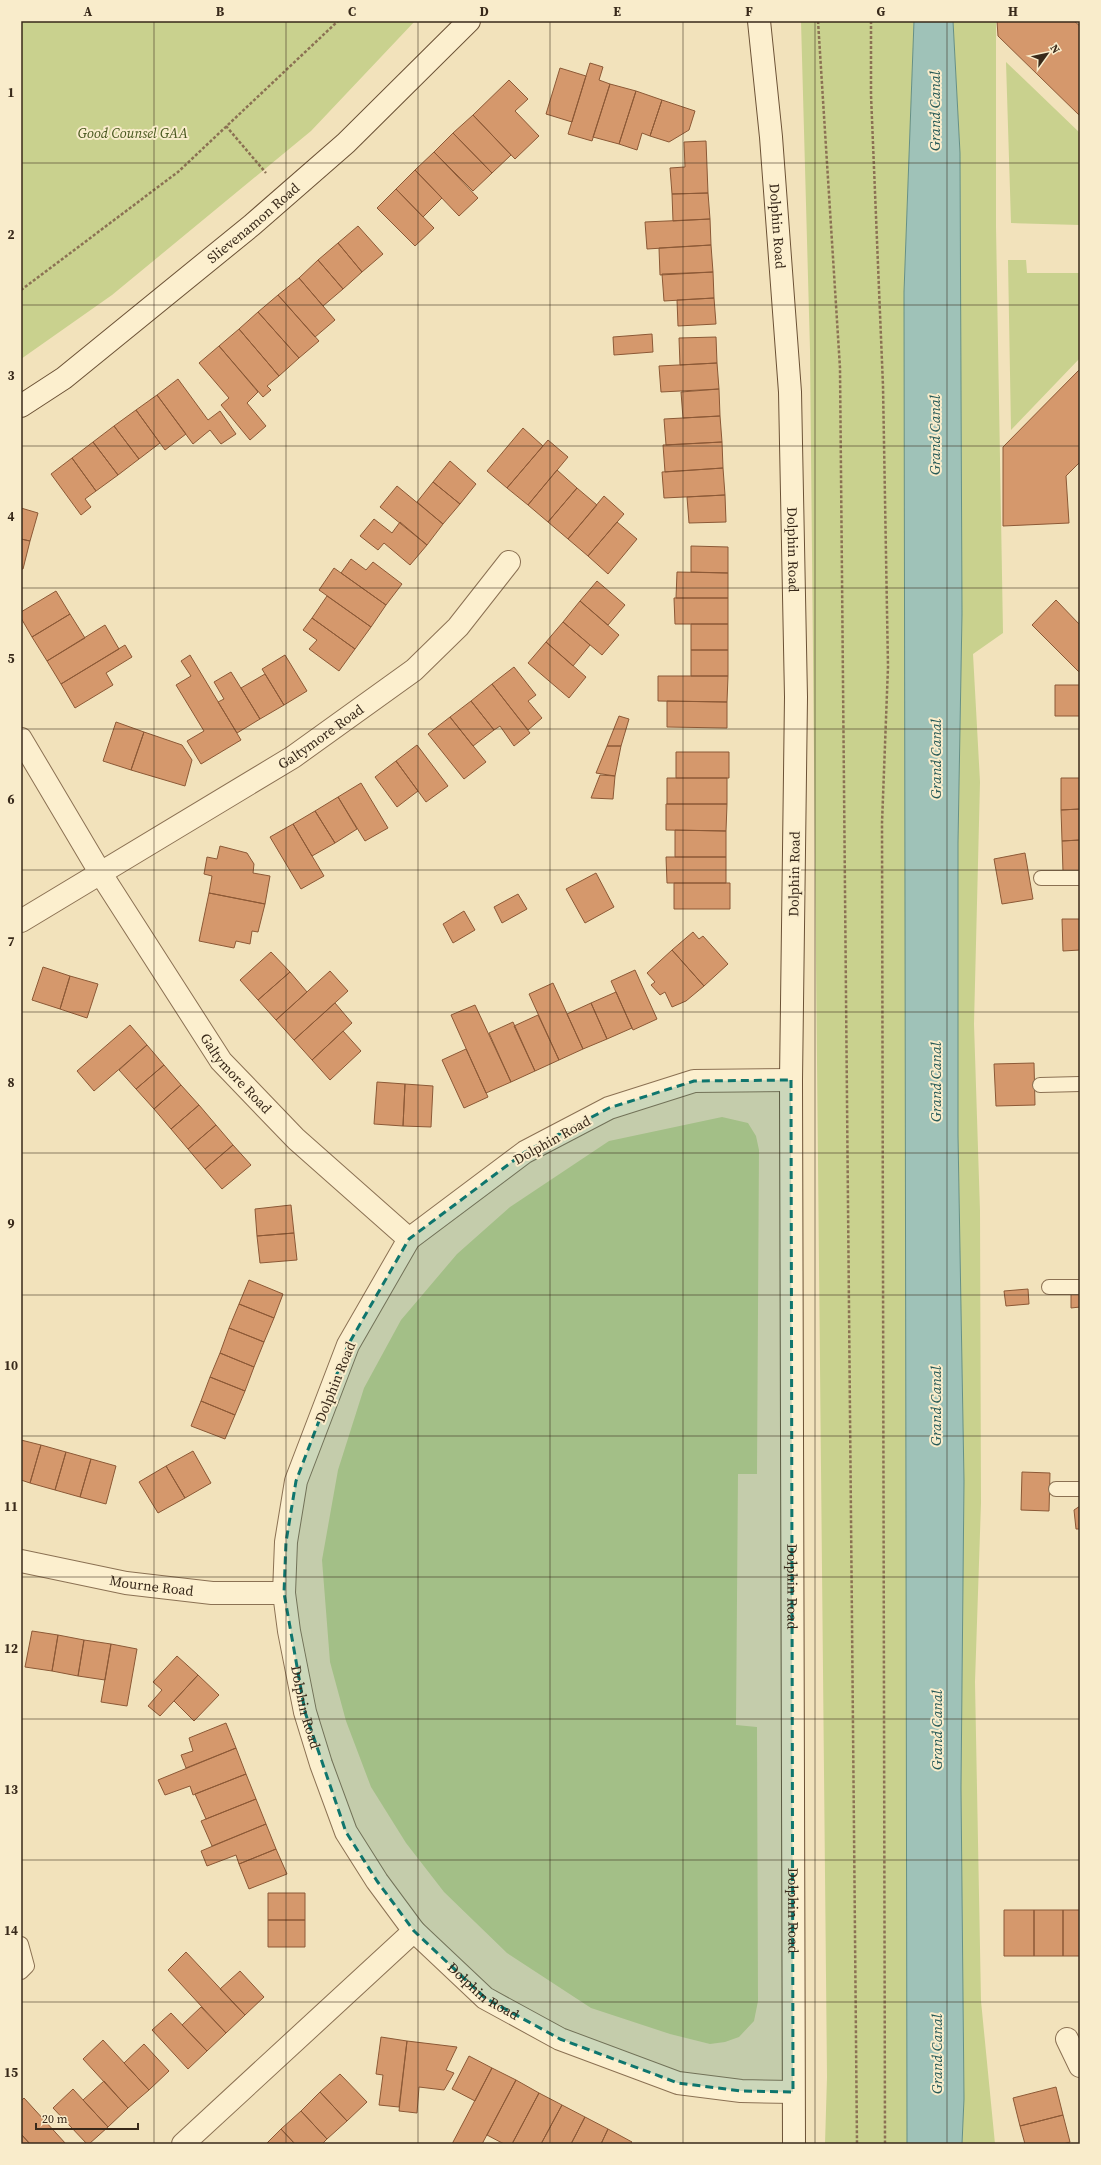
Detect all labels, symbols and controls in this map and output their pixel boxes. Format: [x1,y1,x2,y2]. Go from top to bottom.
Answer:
text: A [84,3,93,20]
text: B [216,3,225,20]
text: C [348,3,356,20]
text: D [479,3,489,20]
text: E [613,3,621,20]
text: F [745,3,753,20]
text: G [877,3,886,20]
text: H [1008,3,1018,20]
north arrow [1027,34,1067,74]
text: N [1046,41,1063,56]
water label: Grand Canal [924,70,945,151]
text: 1 [7,84,15,101]
park label: Good Counsel GAA [78,123,188,143]
street label: Slievenamon Road [203,178,304,268]
street label: Dolphin Road [764,183,791,270]
text: 2 [7,226,15,243]
text: 3 [7,367,15,384]
water label: Grand Canal [924,394,945,475]
street label: Dolphin Road [782,507,804,593]
text: 4 [7,508,15,525]
text: 5 [7,650,15,667]
street label: Galtymore Road [274,699,368,774]
water label: Grand Canal [925,718,946,799]
text: 6 [7,791,15,808]
street label: Dolphin Road [783,831,805,917]
text: 7 [7,933,15,950]
street label: Galtymore Road [196,1029,276,1118]
water label: Grand Canal [925,1041,946,1122]
text: 8 [7,1074,15,1091]
street label: Dolphin Road [510,1111,594,1169]
text: 9 [7,1215,15,1232]
street label: Dolphin Road [310,1339,360,1425]
text: 10 [4,1357,18,1374]
water label: Grand Canal [925,1365,946,1446]
text: 11 [4,1498,18,1515]
street label: Dolphin Road [782,1544,803,1629]
street label: Mourne Road [108,1570,195,1601]
text: 12 [4,1640,18,1657]
street label: Dolphin Road [286,1664,326,1751]
water label: Grand Canal [926,1689,947,1770]
text: 13 [4,1781,18,1798]
street label: Dolphin Road [783,1868,803,1953]
text: 14 [4,1922,18,1939]
street label: Dolphin Road [443,1958,523,2025]
water label: Grand Canal [926,2013,947,2094]
text: 15 [4,2064,18,2081]
scale bar [36,2105,138,2131]
text: 20 m [42,2111,68,2127]

